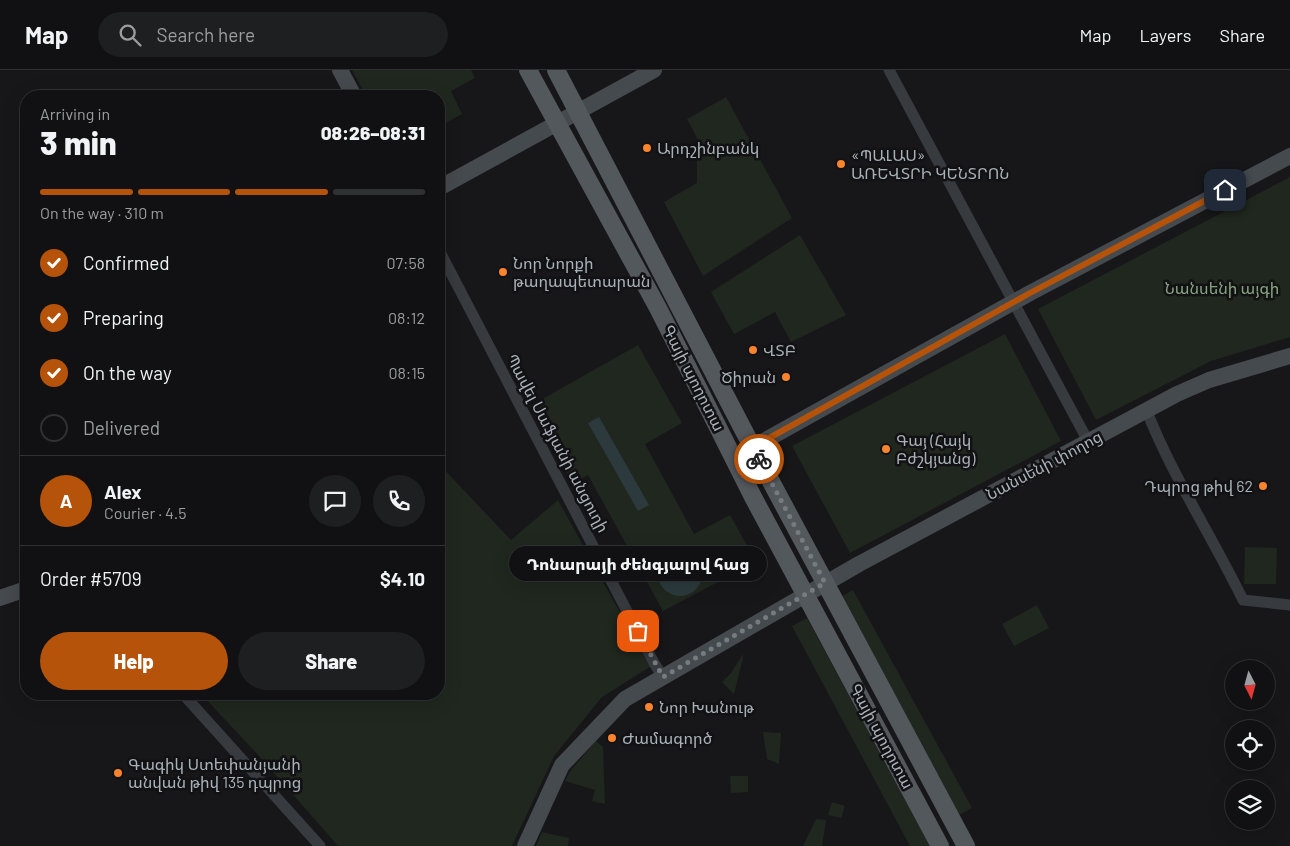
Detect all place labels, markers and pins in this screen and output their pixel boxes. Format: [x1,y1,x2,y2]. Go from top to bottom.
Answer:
place label: Արդշինբանկ [657,138,759,158]
marker: Արդշինբանկ [641,142,653,154]
place label: «ՊԱԼԱՍ» ԱՌԵՎՏՐԻ ԿԵՆՏՐՈՆ [851,145,1009,182]
marker: «ՊԱԼԱՍ» ԱՌԵՎՏՐԻ ԿԵՆՏՐՈՆ [835,158,847,170]
pin [1204,169,1246,211]
place label: Նոր Նորքի թաղապետարան [513,253,650,291]
marker: Նոր Նորքի թաղապետարան [497,266,509,278]
place label: ՎՏԲ [763,340,796,359]
marker: ՎՏԲ [747,344,759,356]
place label: Ծիրան [721,367,776,387]
marker: Ծիրան [780,371,792,383]
place label: Գայ (Հայկ Բժշկյանց) [896,430,976,468]
marker: Գայ (Հայկ Բժշկյանց) [880,443,892,455]
place label: Դպրոց թիվ 62 [1144,476,1253,496]
marker: Դպրոց թիվ 62 [1257,480,1269,492]
callout: Դոնարայի ժենգյալով հաց [509,546,767,581]
pin [617,610,659,652]
place label: Նոր Խանութ [659,697,754,717]
marker: Նոր Խանութ [643,701,655,713]
place label: Ժամագործ [622,728,713,748]
marker: Ժամագործ [606,732,618,744]
place label: Գագիկ Ստեփանյանի անվան թիվ 135 դպրոց [128,754,301,792]
marker: Գագիկ Ստեփանյանի անվան թիվ 135 դպրոց [112,767,124,779]

